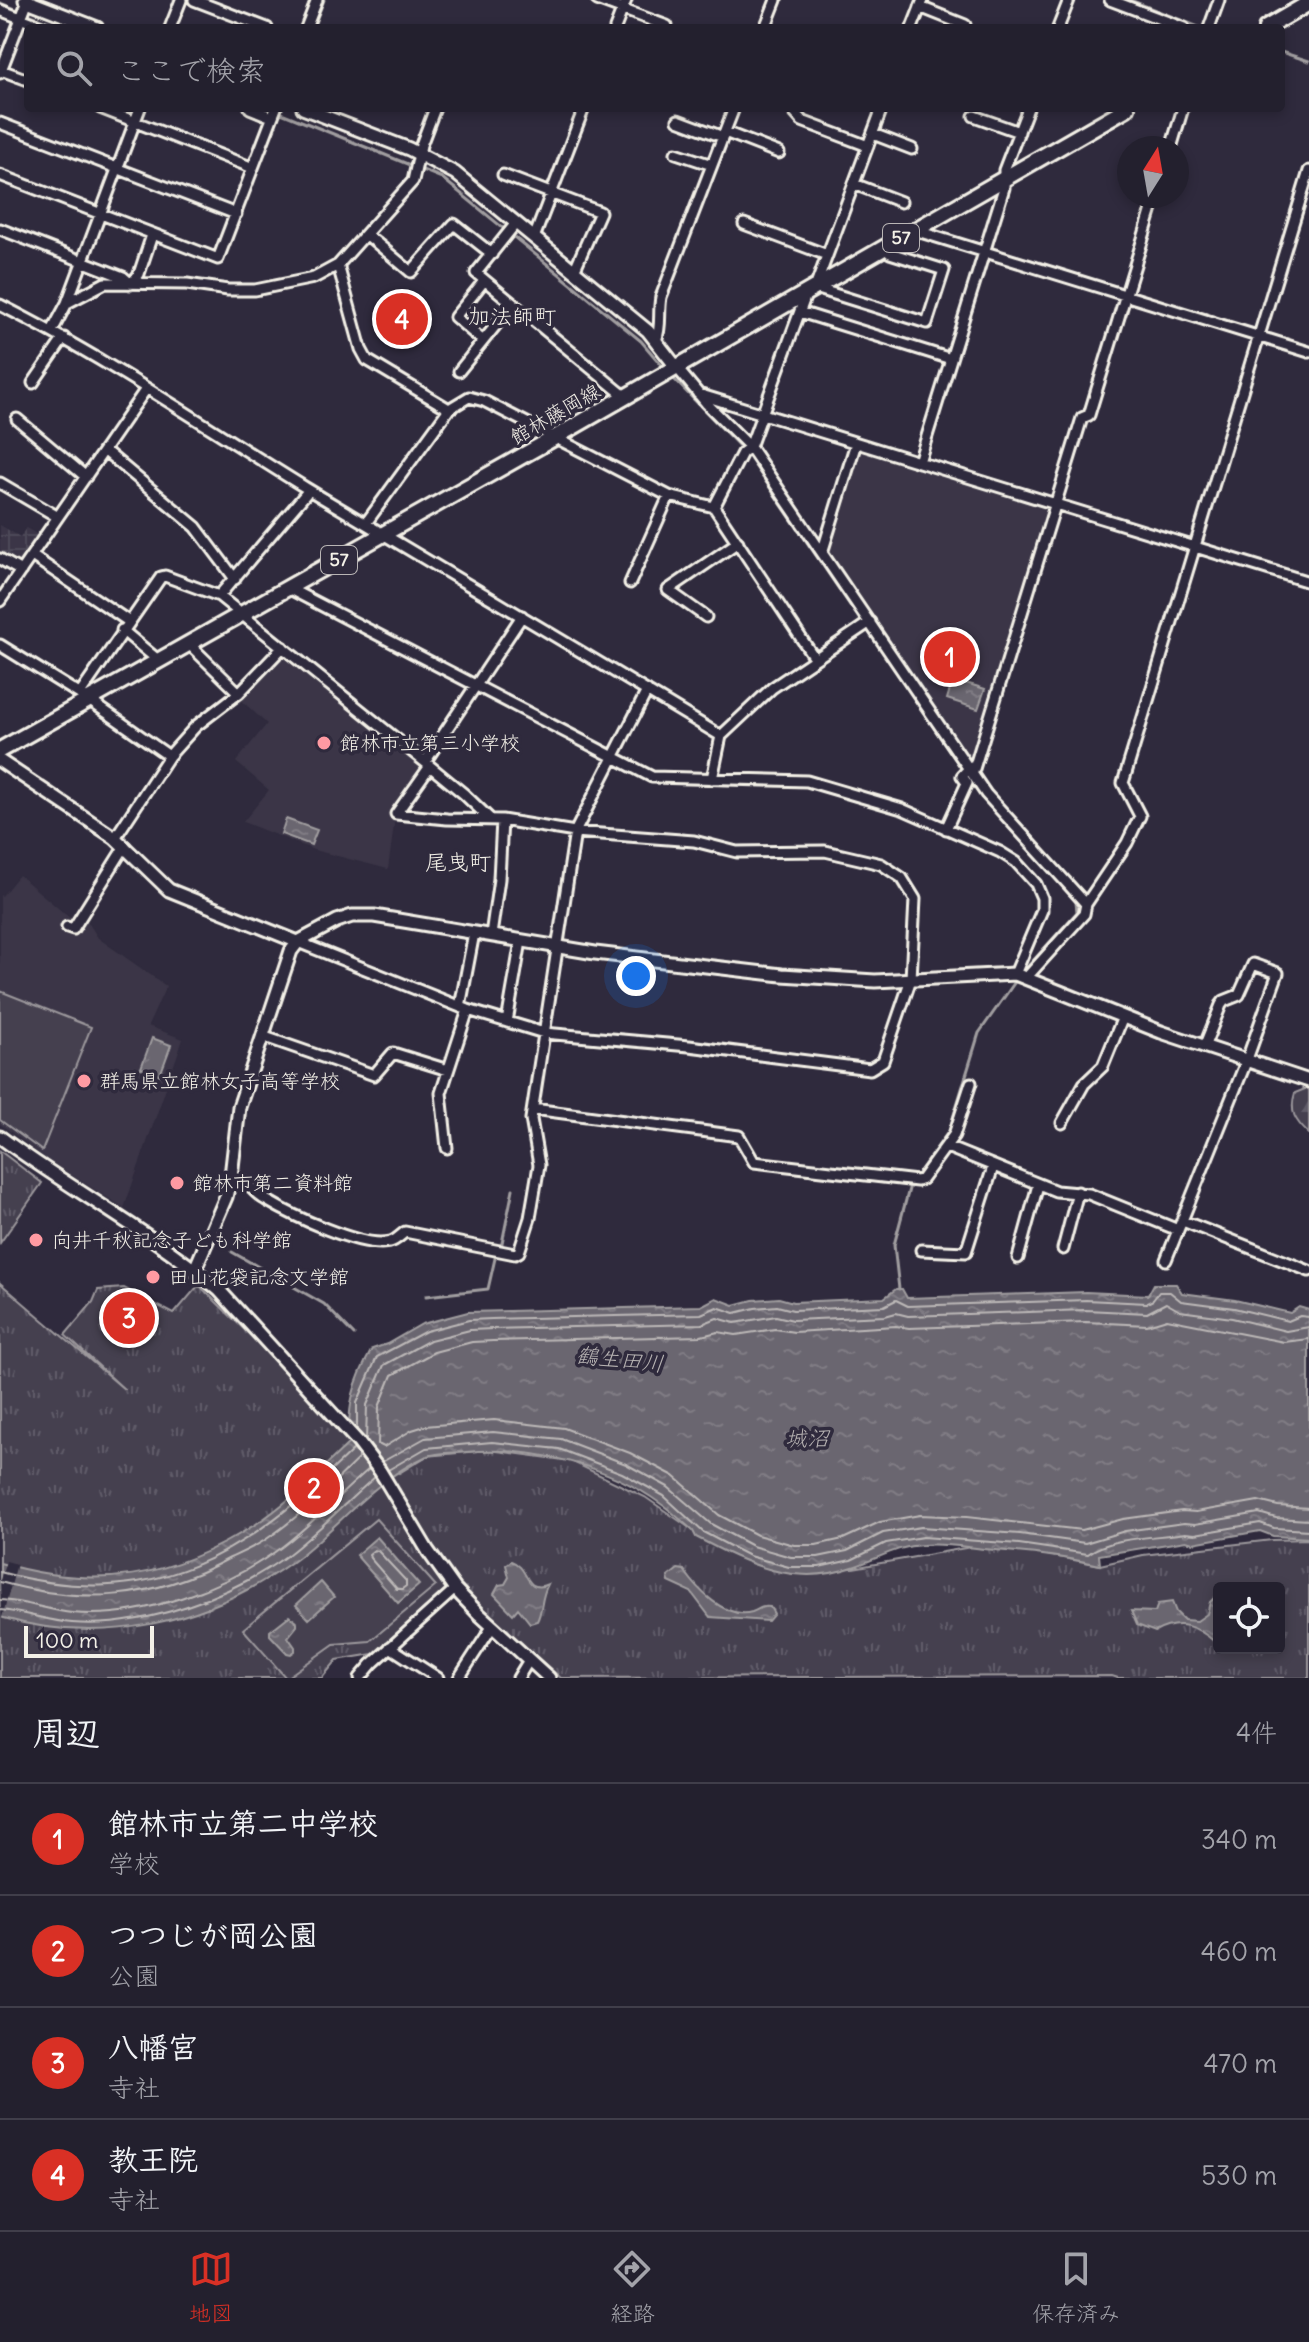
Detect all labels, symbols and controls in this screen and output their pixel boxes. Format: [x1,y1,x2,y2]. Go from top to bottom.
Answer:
search box [24,24,1285,112]
icon: search [52,46,96,90]
text: ここで検索 [116,51,266,89]
north arrow [1117,136,1189,208]
road number: 57 [883,224,919,252]
pin: 4 [376,289,428,349]
district label: 加法師町 [468,302,556,330]
street label: 館林藤岡線 [505,378,604,449]
road number: 57 [321,546,357,574]
pin: 1 [924,627,976,687]
place label: 館林市立第三小学校 [340,730,520,755]
marker: 館林市立第三小学校 [315,734,333,752]
district label: 尾曳町 [425,848,491,876]
your location [616,956,656,996]
place label: 群馬県立館林女子高等学校 [100,1068,340,1093]
marker: 群馬県立館林女子高等学校 [75,1072,93,1090]
place label: 館林市第二資料館 [193,1170,353,1195]
marker: 館林市第二資料館 [168,1174,186,1192]
place label: 向井千秋記念子ども科学館 [52,1227,292,1252]
marker: 向井千秋記念子ども科学館 [27,1231,45,1249]
place label: 田山花袋記念文学館 [169,1264,349,1289]
marker: 田山花袋記念文学館 [144,1268,162,1286]
pin: 3 [103,1288,155,1348]
water label: 鶴生田川 [575,1340,665,1378]
water label: 城沼 [785,1424,831,1452]
pin: 2 [288,1458,340,1518]
map controls [1213,1582,1285,1654]
button: locate [1213,1582,1285,1654]
scale bar [24,1622,154,1658]
text: 100 m [36,1626,98,1654]
text: 周辺 [32,1711,100,1754]
text: 4件 [1236,1716,1277,1749]
text: 館林市立第二中学校 [108,1804,378,1842]
text: 1 [53,1823,63,1856]
text: 340 m [1201,1823,1277,1856]
text: 学校 [108,1847,160,1880]
text: つつじが岡公園 [108,1916,318,1954]
text: 2 [51,1935,65,1968]
text: 460 m [1201,1935,1277,1968]
text: 公園 [108,1959,160,1992]
text: 八幡宮 [108,2028,198,2066]
text: 3 [51,2047,65,2080]
text: 470 m [1203,2047,1277,2080]
text: 寺社 [108,2071,160,2104]
text: 教王院 [108,2140,198,2178]
text: 4 [50,2159,66,2192]
text: 530 m [1201,2159,1277,2192]
text: 寺社 [108,2183,160,2216]
tab: 地図 [189,2247,233,2327]
tab: 経路 [610,2247,654,2327]
tab: 保存済み [1032,2247,1120,2327]

